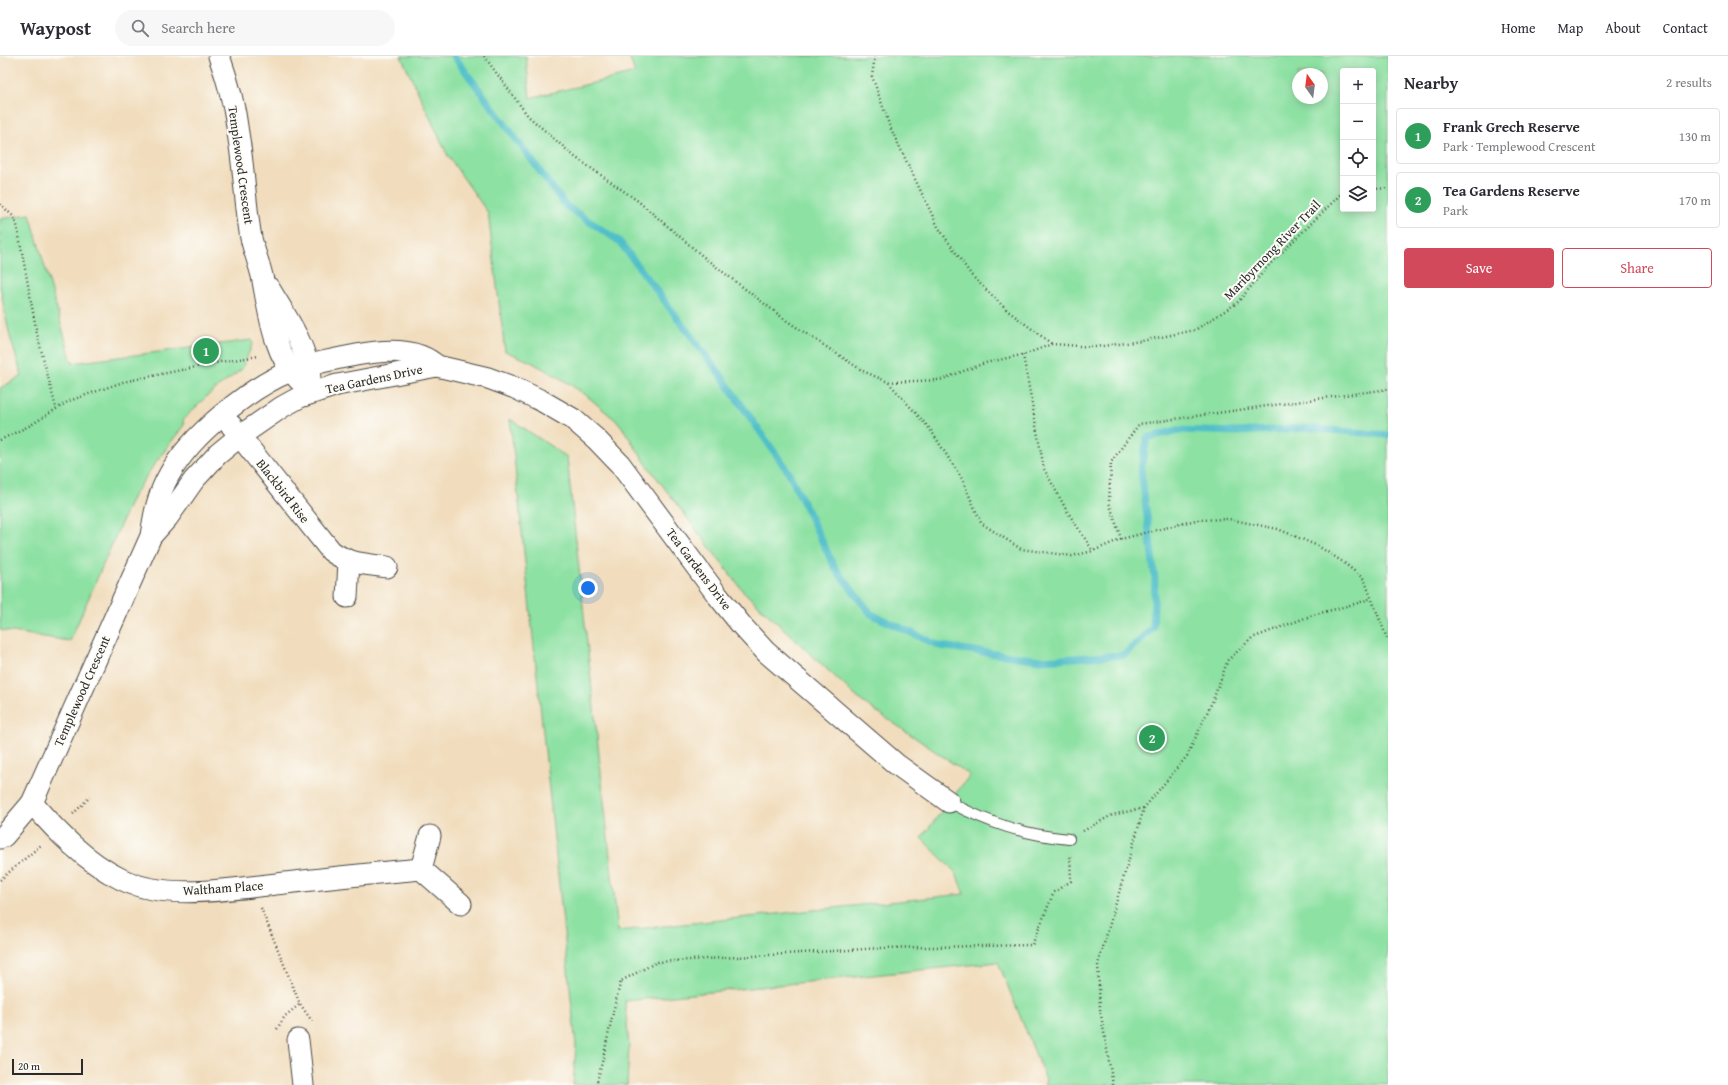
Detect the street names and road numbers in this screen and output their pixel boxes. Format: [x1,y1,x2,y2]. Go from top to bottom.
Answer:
street label: Templewood Crescent [223,104,259,226]
street label: Maribyrnong River Trail [1219,195,1325,304]
street label: Tea Gardens Drive [324,359,424,399]
street label: Blackbird Rise [252,455,314,527]
street label: Tea Gardens Drive [662,524,736,614]
street label: Templewood Crescent [49,632,115,749]
street label: Waltham Place [182,876,264,900]

